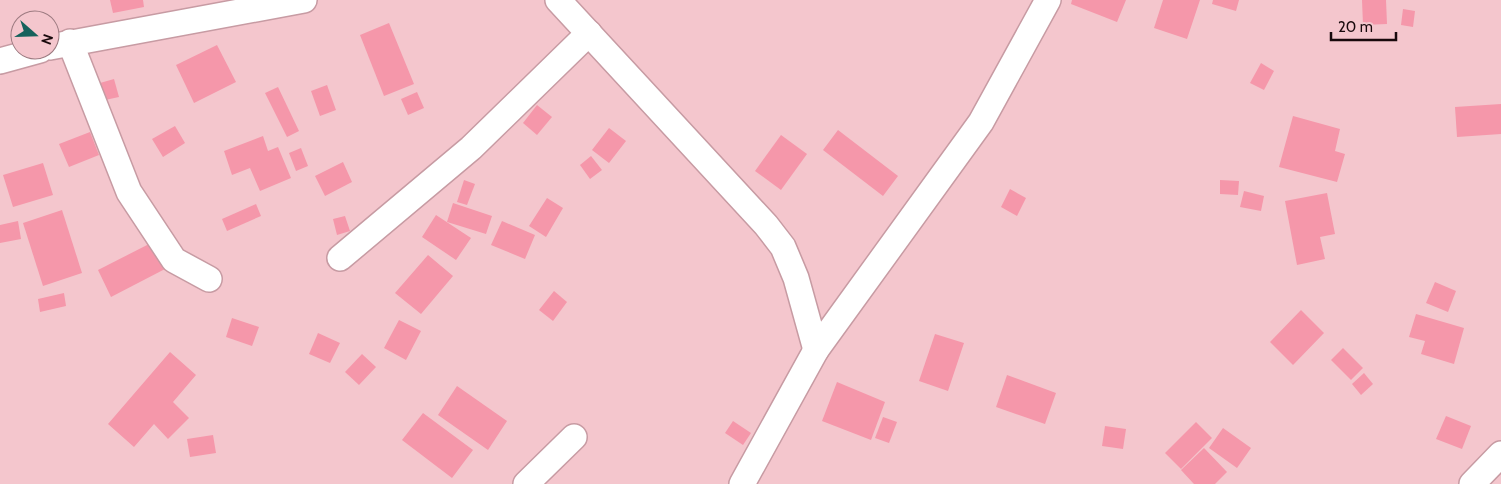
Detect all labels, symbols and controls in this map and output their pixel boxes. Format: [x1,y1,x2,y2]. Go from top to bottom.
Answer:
north arrow [10,10,60,60]
scale bar [1331,10,1396,42]
text: 20 m [1338,18,1373,36]
text: N [37,32,57,47]

